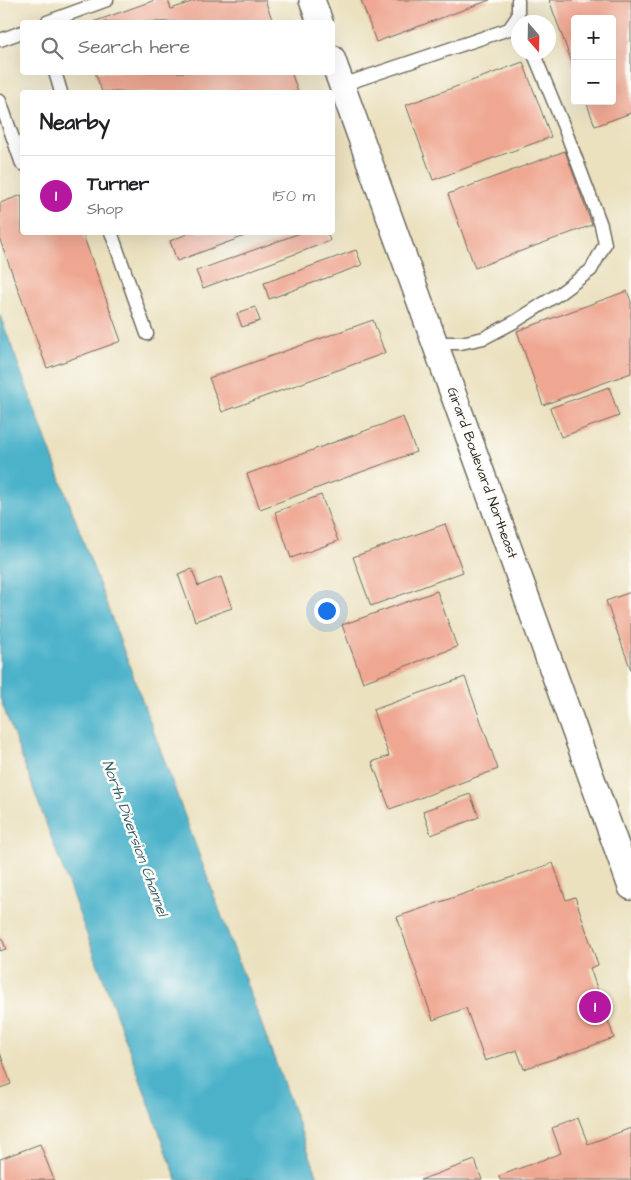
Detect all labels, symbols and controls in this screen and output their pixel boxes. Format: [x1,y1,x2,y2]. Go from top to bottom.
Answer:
north arrow [511,15,556,60]
map controls [571,15,616,105]
button: + [571,15,616,60]
search box [20,20,335,75]
icon: search [38,34,66,62]
text: Search here [78,34,190,61]
button: − [571,60,616,105]
text: Nearby [40,108,110,137]
text: Turner [87,171,149,198]
text: 1 [55,185,57,207]
text: 150 m [273,185,315,207]
text: Shop [87,198,123,220]
street label: Girard Boulevard Northeast [442,384,522,562]
your location [314,598,340,624]
water label: North Diversion Channel [97,757,174,921]
pin: 1 [579,988,611,1026]

